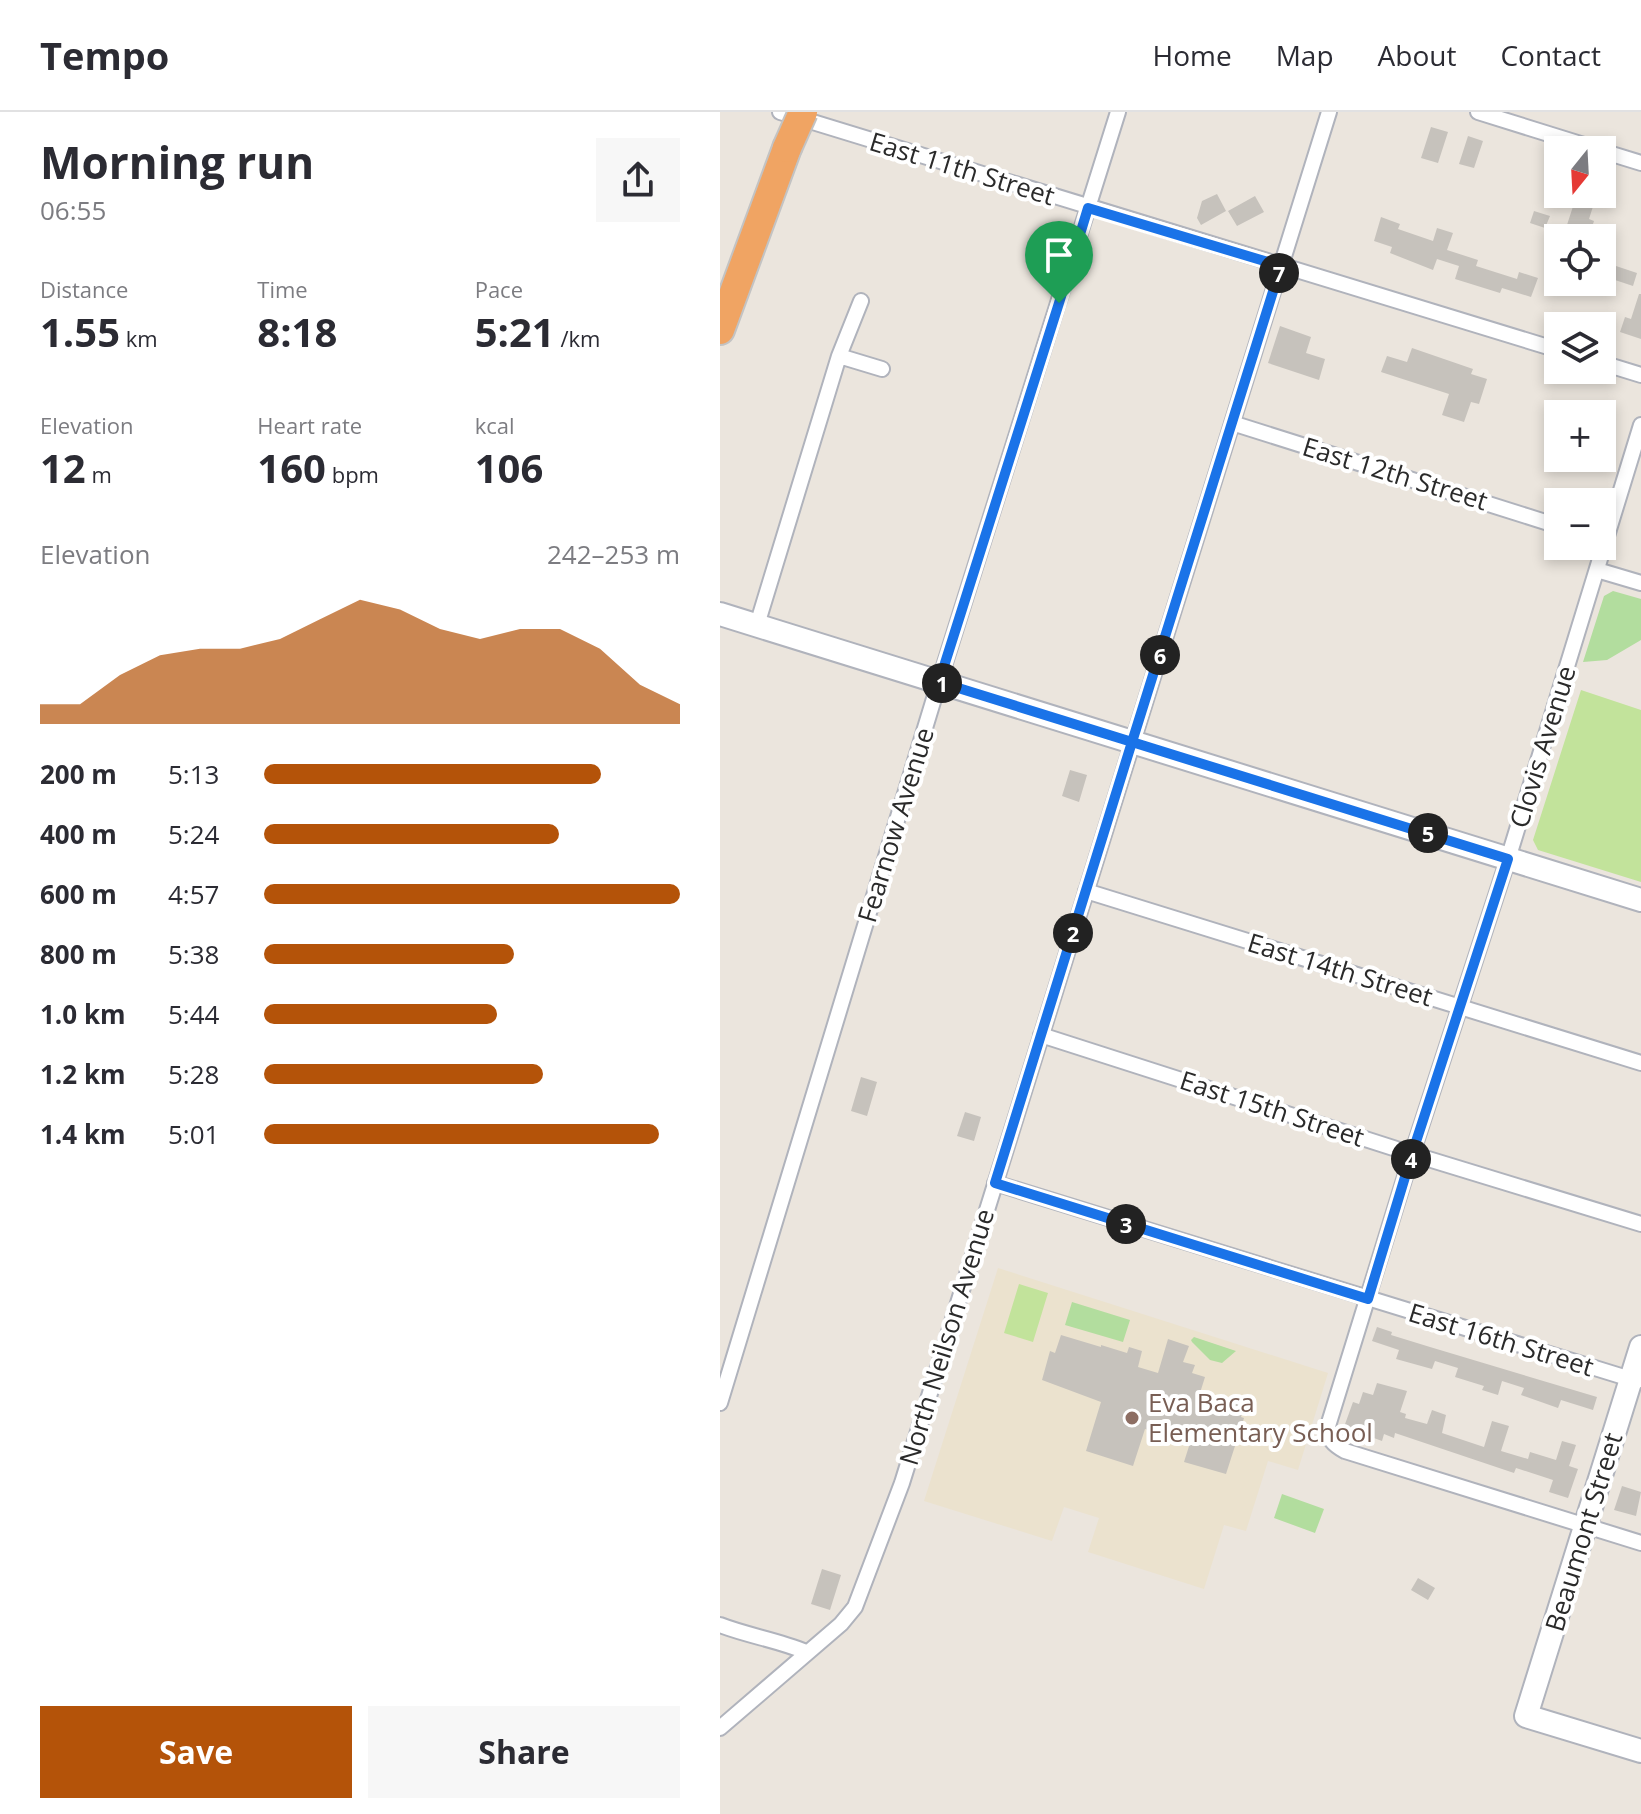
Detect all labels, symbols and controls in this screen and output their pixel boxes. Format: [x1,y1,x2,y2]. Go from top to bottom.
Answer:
text: Tempo [40,29,169,81]
text: Home [1153,36,1232,74]
text: Map [1276,36,1334,74]
text: About [1378,36,1456,74]
text: Contact [1500,36,1601,74]
street label: East 11th Street [865,123,1059,213]
text: Morning run [40,132,314,192]
north arrow [1544,136,1616,208]
map controls [1544,136,1616,560]
button: share [596,138,680,222]
text: 06:55 [40,192,106,228]
pin [1025,221,1093,303]
button: locate [1544,224,1616,296]
icon: arrive [1037,233,1081,277]
pin: 7 [1259,253,1299,293]
text: 7 [1273,258,1285,288]
text: Distance [40,274,128,304]
text: Time [257,274,308,304]
text: Pace [475,274,523,304]
text: 1.55 [40,304,120,359]
text: 8:18 [257,304,337,359]
text: 5:21 [475,304,555,359]
button: layers [1544,312,1616,384]
text: km [120,323,158,353]
text: /km [555,323,600,353]
button: + [1544,400,1616,472]
text: Elevation [40,410,133,440]
text: Heart rate [257,410,362,440]
text: kcal [475,410,515,440]
street label: East 12th Street [1298,428,1492,518]
text: 12 [40,440,86,495]
text: 160 [257,440,326,495]
text: 106 [475,440,543,495]
text: m [86,459,112,489]
text: bpm [326,459,379,489]
button: − [1544,488,1616,560]
text: Elevation [40,536,150,572]
text: 242–253 m [547,536,680,572]
pin: 6 [1140,635,1180,675]
text: 6 [1154,640,1166,670]
street label: Clovis Avenue [1500,661,1584,832]
pin: 1 [922,663,962,703]
text: 1 [936,668,948,698]
street label: Fearnow Avenue [848,723,942,927]
text: 200 m [40,756,117,792]
text: 5:13 [168,756,219,792]
pin: 5 [1408,813,1448,853]
text: 400 m [40,816,117,852]
text: 5:24 [168,816,219,852]
text: 5 [1422,818,1434,848]
text: 600 m [40,876,117,912]
text: 4:57 [168,876,219,912]
pin: 2 [1053,913,1093,953]
text: 2 [1067,918,1079,948]
street label: East 14th Street [1243,924,1437,1014]
text: 800 m [40,936,117,972]
text: 5:38 [168,936,219,972]
text: 1.0 km [40,996,126,1032]
text: 5:44 [168,996,219,1032]
text: 1.2 km [40,1056,126,1092]
text: 5:28 [168,1056,219,1092]
street label: East 15th Street [1176,1061,1369,1155]
text: 1.4 km [40,1116,126,1152]
text: 5:01 [168,1116,219,1152]
pin: 4 [1391,1139,1431,1179]
text: 4 [1405,1144,1417,1174]
street label: North Neilson Avenue [890,1204,1002,1469]
pin: 3 [1106,1204,1146,1244]
text: 3 [1120,1209,1132,1239]
street label: East 16th Street [1404,1294,1598,1384]
place label: Eva Baca Elementary School [1148,1384,1373,1450]
marker: Eva Baca Elementary School [1123,1409,1141,1427]
street label: Beaumont Street [1536,1428,1630,1636]
button: Save [40,1706,352,1798]
button: Share [368,1706,680,1798]

